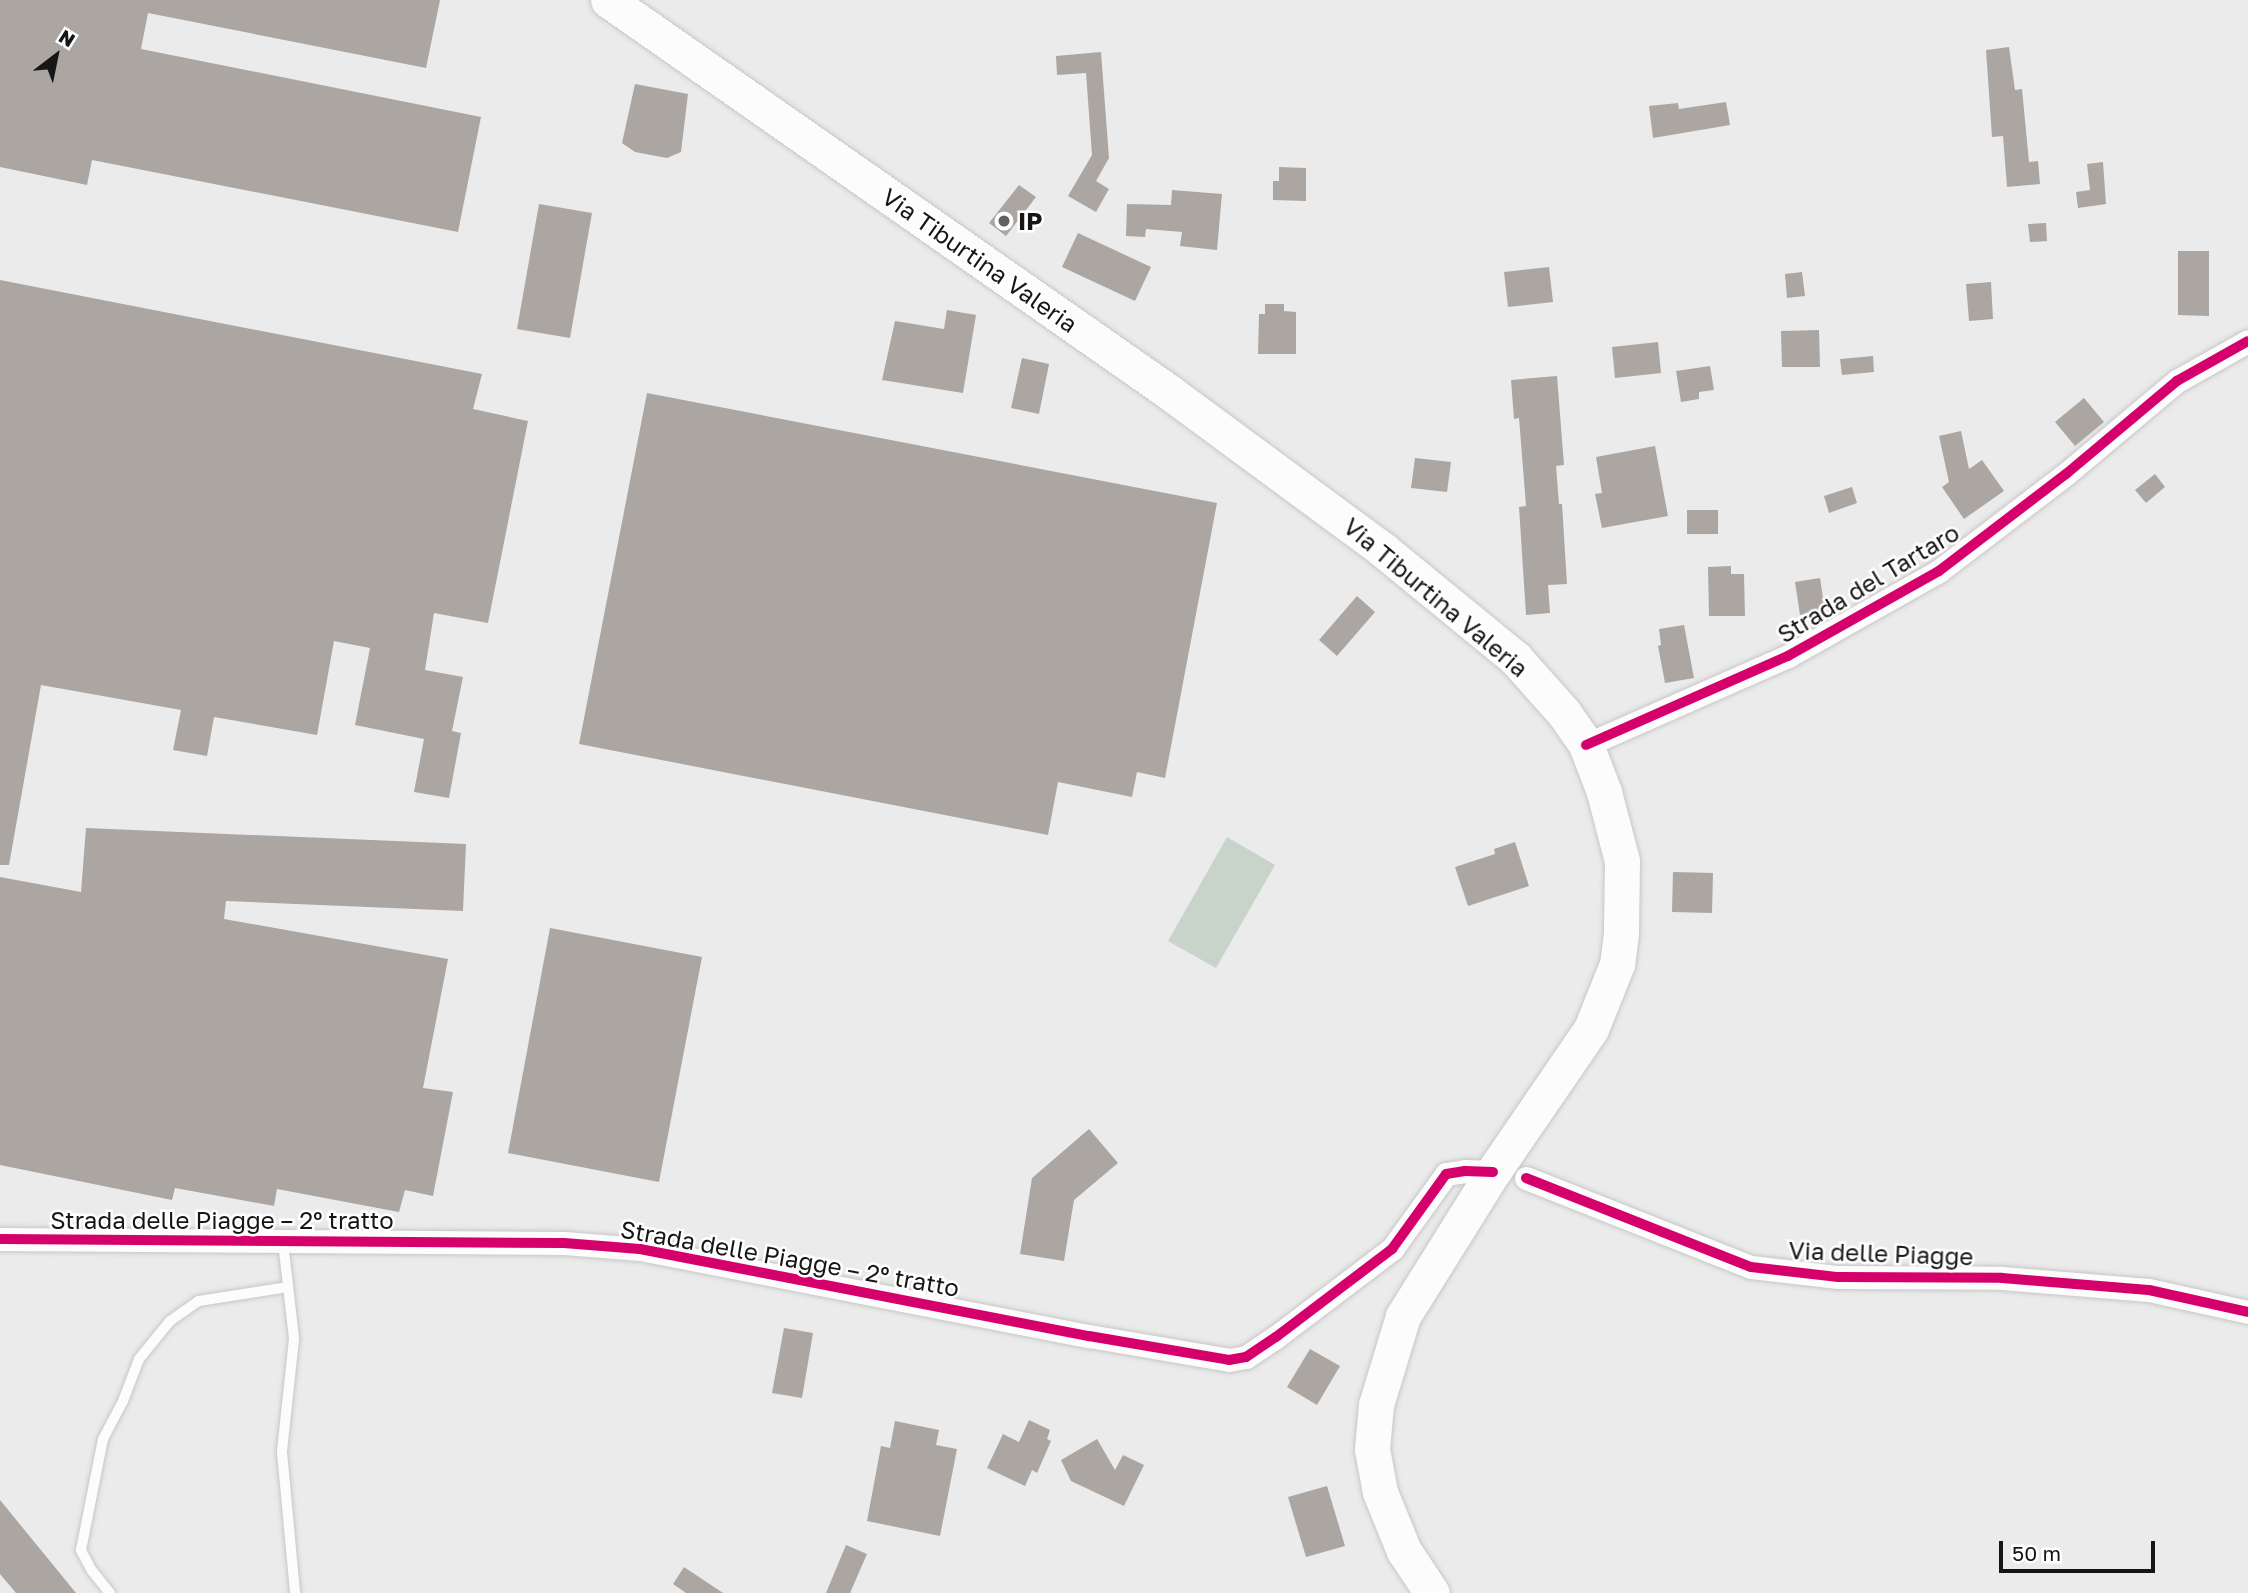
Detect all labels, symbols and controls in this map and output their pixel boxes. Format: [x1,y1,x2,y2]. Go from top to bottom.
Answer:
north arrow [21,21,91,91]
text: N [55,24,80,51]
street label: Via Tiburtina Valeria [877,182,1083,338]
place label: IP [1018,207,1042,235]
marker: IP [996,213,1012,229]
street label: Via Tiburtina Valeria [1338,511,1534,683]
street label: Strada del Tartaro [1772,517,1964,649]
street label: Strada delle Piagge – 2º tratto [50,1206,394,1234]
street label: Strada delle Piagge – 2º tratto [618,1214,962,1302]
street label: Via delle Piagge [1788,1235,1974,1271]
scale bar [2003,1526,2159,1570]
text: 50 m [2012,1540,2061,1566]

